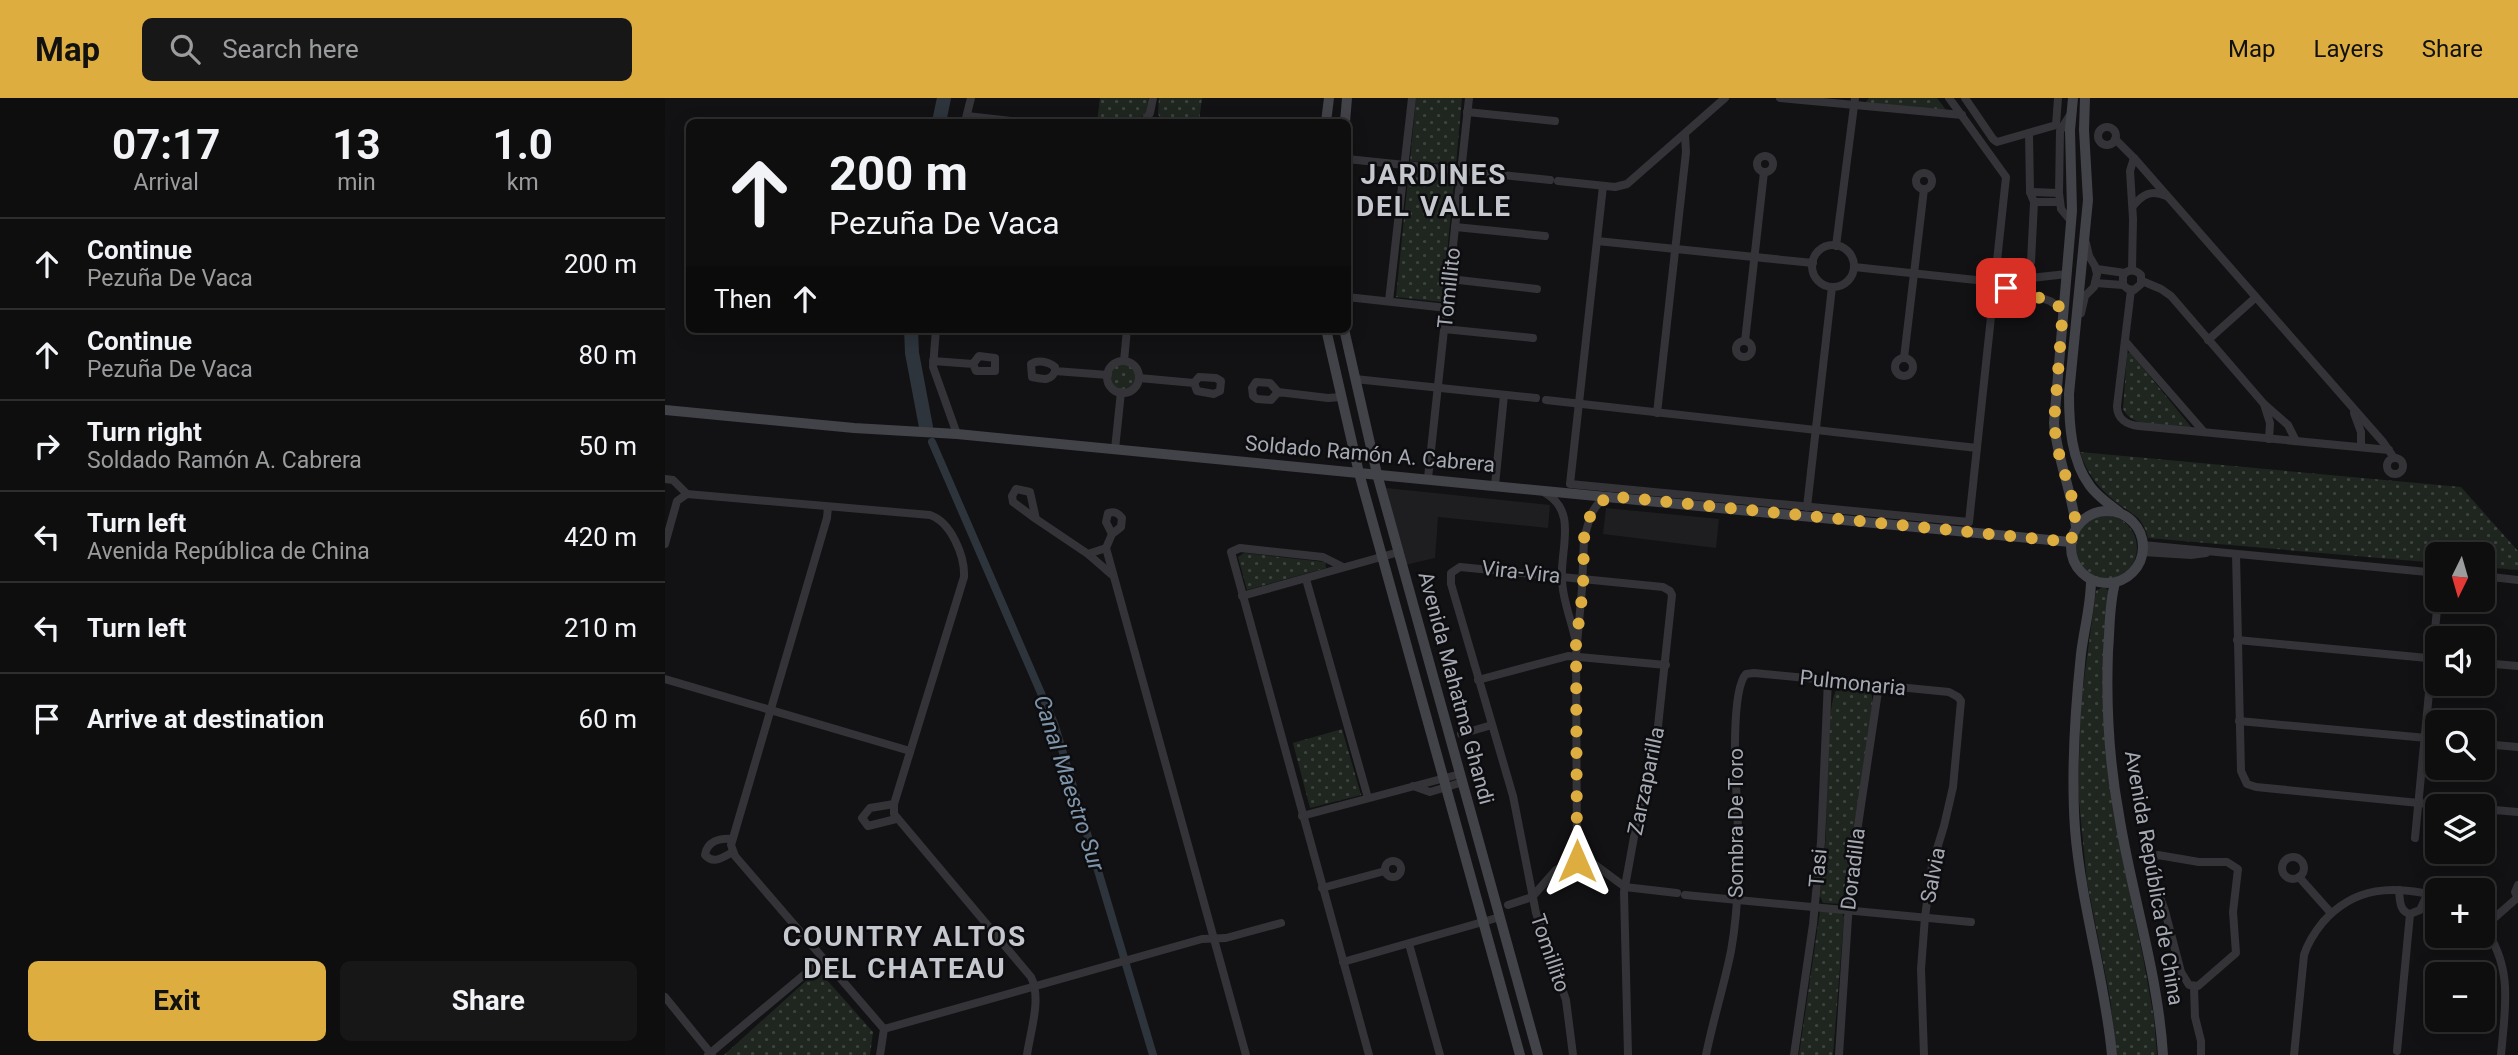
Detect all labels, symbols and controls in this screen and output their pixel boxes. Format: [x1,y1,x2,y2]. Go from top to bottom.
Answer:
search box [142,18,632,81]
text: Map [35,30,100,69]
icon: search [166,30,204,68]
text: Search here [222,34,359,64]
text: Map [2228,35,2276,63]
text: Layers [2314,35,2384,63]
text: Share [2422,35,2483,63]
text: 07:17 [112,120,220,169]
text: 13 [332,120,381,169]
text: 1.0 [493,120,553,169]
text: 200 m [829,145,968,202]
icon: ahead [714,147,805,238]
district label: JARDINES DEL VALLE [1356,158,1512,223]
text: Arrival [134,169,199,196]
text: min [337,169,376,196]
text: km [507,169,539,196]
text: Pezuña De Vaca [829,204,1060,242]
text: Continue [87,235,192,265]
icon: ahead [28,245,66,283]
street label: Tomillito [1433,246,1465,330]
text: 200 m [564,249,637,279]
pin [1976,258,2036,318]
text: Pezuña De Vaca [87,265,253,292]
icon: arrive [1987,269,2025,307]
icon: ahead [786,280,824,318]
text: Then [714,284,772,314]
text: Continue [87,326,192,356]
icon: ahead [28,336,66,374]
text: 80 m [579,340,637,370]
text: Pezuña De Vaca [87,356,253,383]
text: Turn right [87,417,202,447]
icon: right [28,427,66,465]
text: 50 m [579,431,637,461]
street label: Soldado Ramón A. Cabrera [1244,431,1496,477]
text: Soldado Ramón A. Cabrera [87,447,362,474]
text: Turn left [87,508,186,538]
icon: left [28,518,66,556]
text: 420 m [564,522,637,552]
text: Avenida República de China [87,538,370,565]
north arrow [2425,542,2495,612]
map controls [2425,542,2495,1032]
street label: Vira-Vira [1480,556,1562,588]
street label: Avenida Mahatma Ghandi [1413,569,1499,807]
icon: left [28,609,66,647]
text: Turn left [87,613,186,643]
text: 210 m [564,613,637,643]
button: sound [2425,626,2495,696]
street label: Pulmonaria [1799,665,1907,701]
water label: Canal Maestro Sur [1028,692,1111,876]
icon: arrive [28,700,66,738]
text: Arrive at destination [87,704,324,734]
text: 60 m [579,704,637,734]
button: search [2425,710,2495,780]
street label: Zarzaparilla [1623,725,1669,837]
street label: Sombra De Toro [1724,748,1748,898]
street label: Avenida República de China [2120,749,2188,1007]
button: layers [2425,794,2495,864]
position arrow [1540,824,1614,898]
street label: Doradilla [1836,827,1870,911]
street label: Salvia [1916,845,1950,905]
street label: Tasi [1804,848,1832,888]
button: + [2425,878,2495,948]
street label: Tomillito [1525,911,1575,995]
district label: COUNTRY ALTOS DEL CHATEAU [783,920,1027,985]
button: Exit [28,961,326,1041]
button: Share [340,961,637,1041]
button: − [2425,962,2495,1032]

